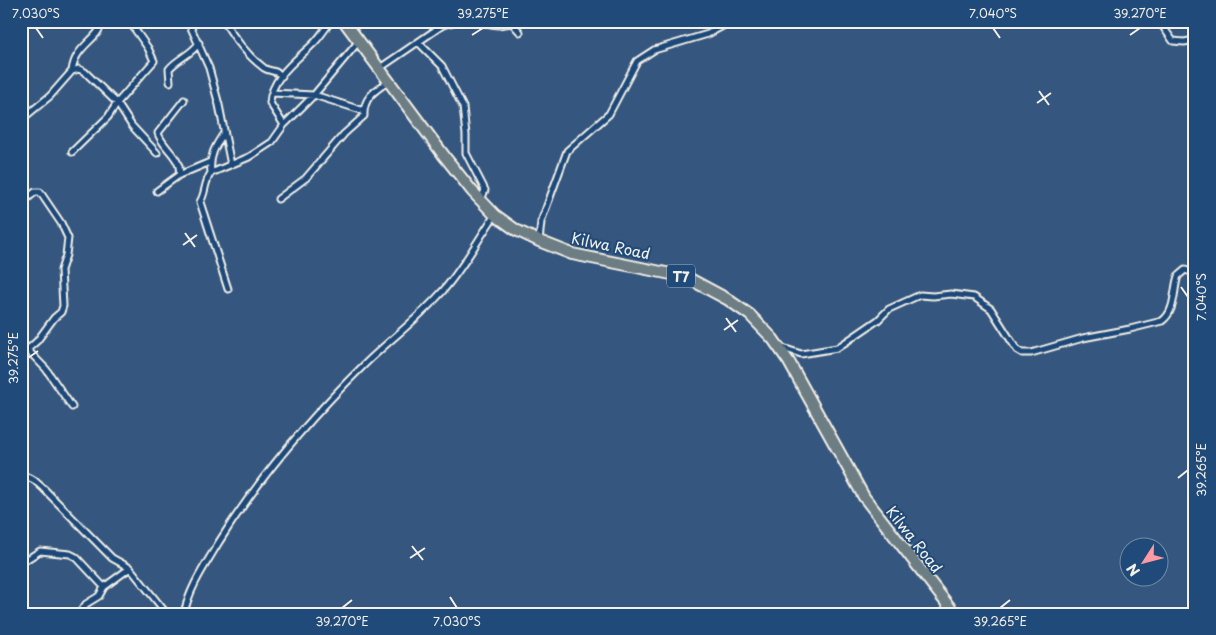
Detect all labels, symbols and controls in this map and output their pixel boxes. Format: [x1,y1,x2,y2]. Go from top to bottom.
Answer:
text: 7.030°S [12,4,60,22]
text: 39.275°E [457,4,509,22]
text: 7.040°S [969,4,1017,22]
text: 39.270°E [1113,4,1167,22]
street label: Kilwa Road [570,225,652,265]
road number: T7 [667,264,695,288]
text: 7.040°S [1192,273,1210,321]
text: 39.275°E [4,332,22,384]
text: 39.265°E [1192,443,1210,497]
street label: Kilwa Road [881,500,949,578]
north arrow [1118,538,1168,588]
text: N [1121,559,1145,581]
text: 39.270°E [315,612,369,630]
text: 7.030°S [433,612,481,630]
text: 39.265°E [973,612,1027,630]

